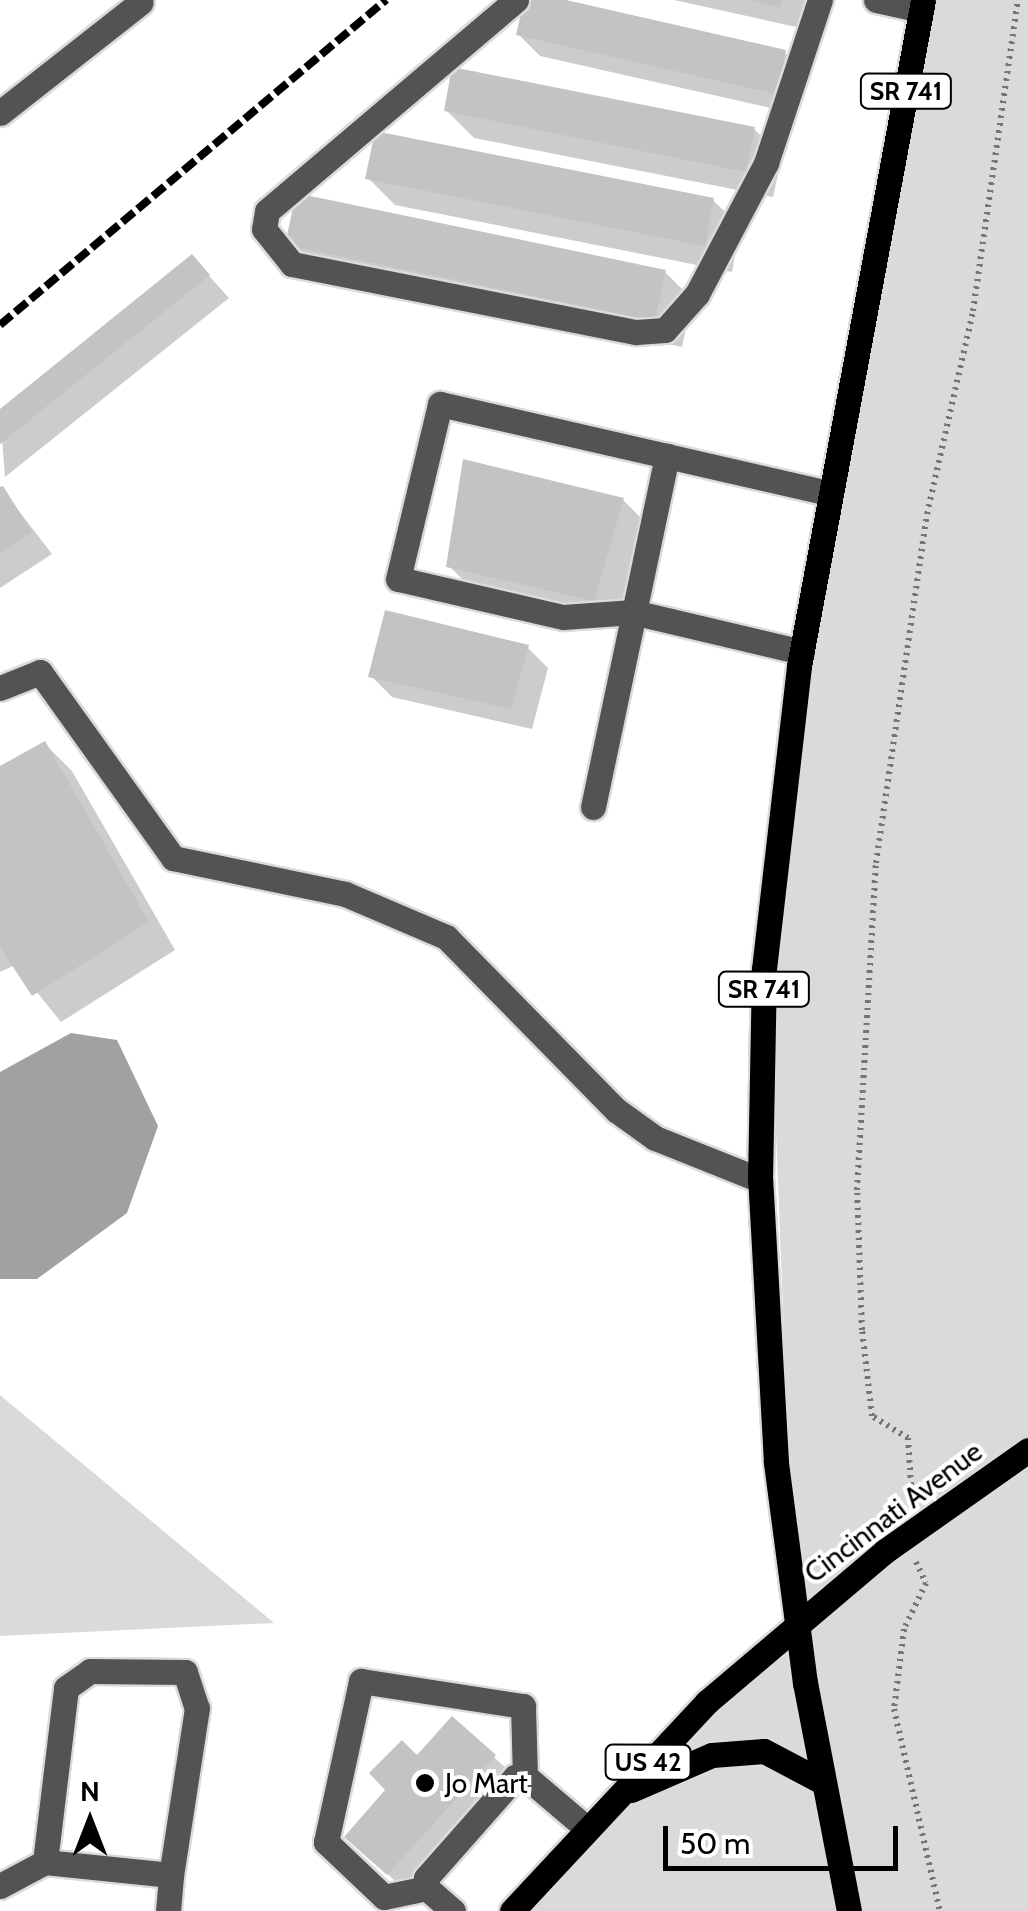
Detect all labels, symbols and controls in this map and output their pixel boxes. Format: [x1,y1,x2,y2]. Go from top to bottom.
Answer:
road number: SR 741 [858,71,954,111]
road number: SR 741 [716,969,812,1009]
street label: Cincinnati Avenue [798,1434,988,1590]
road number: US 42 [603,1742,693,1782]
place label: Jo Mart [445,1766,528,1800]
north arrow [40,1771,140,1871]
marker: Jo Mart [414,1772,436,1794]
text: N [80,1774,100,1808]
scale bar [668,1806,903,1868]
text: 50 m [680,1825,750,1862]

